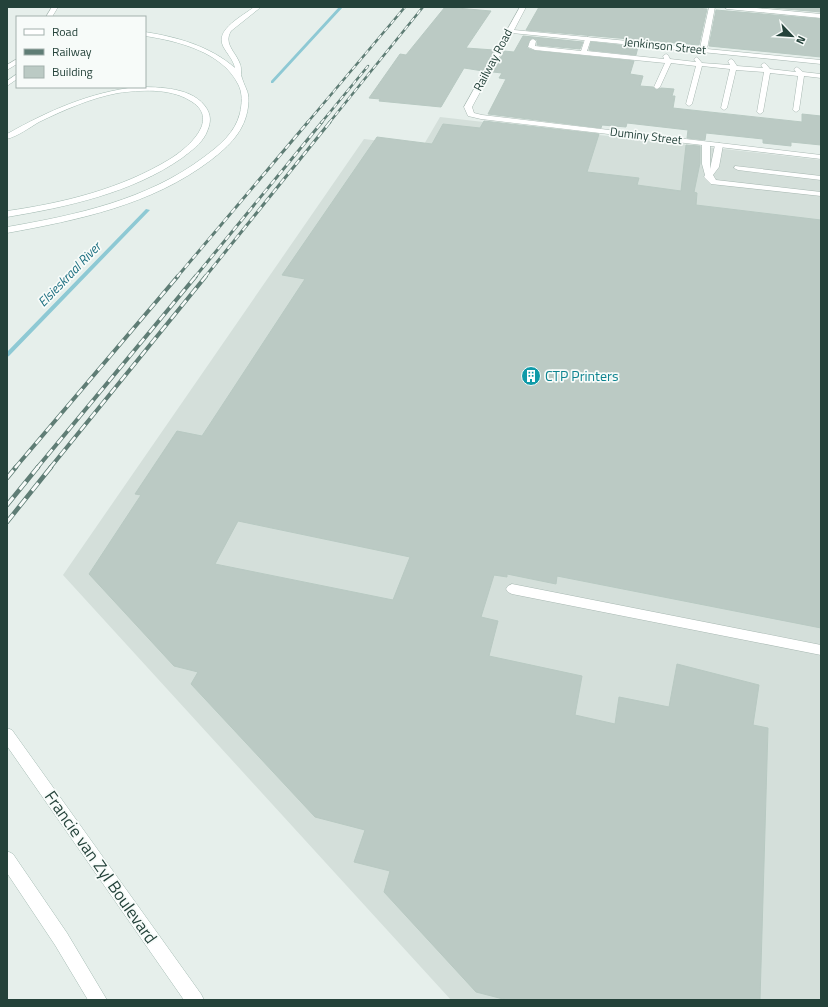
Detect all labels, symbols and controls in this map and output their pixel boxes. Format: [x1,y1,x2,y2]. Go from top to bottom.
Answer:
legend [16,16,146,88]
north arrow [772,16,812,56]
text: Road [52,22,78,41]
street label: Railway Road [468,25,517,94]
street label: Jenkinson Street [623,32,708,59]
text: N [792,33,810,47]
text: Railway [52,42,92,61]
text: Building [52,62,93,81]
street label: Duminy Street [609,122,684,149]
water label: Elsieskraal River [33,236,106,311]
building icon: CTP Printers [520,365,542,387]
place label: CTP Printers [545,365,618,386]
street label: Francie van Zyl Boulevard [38,785,164,949]

